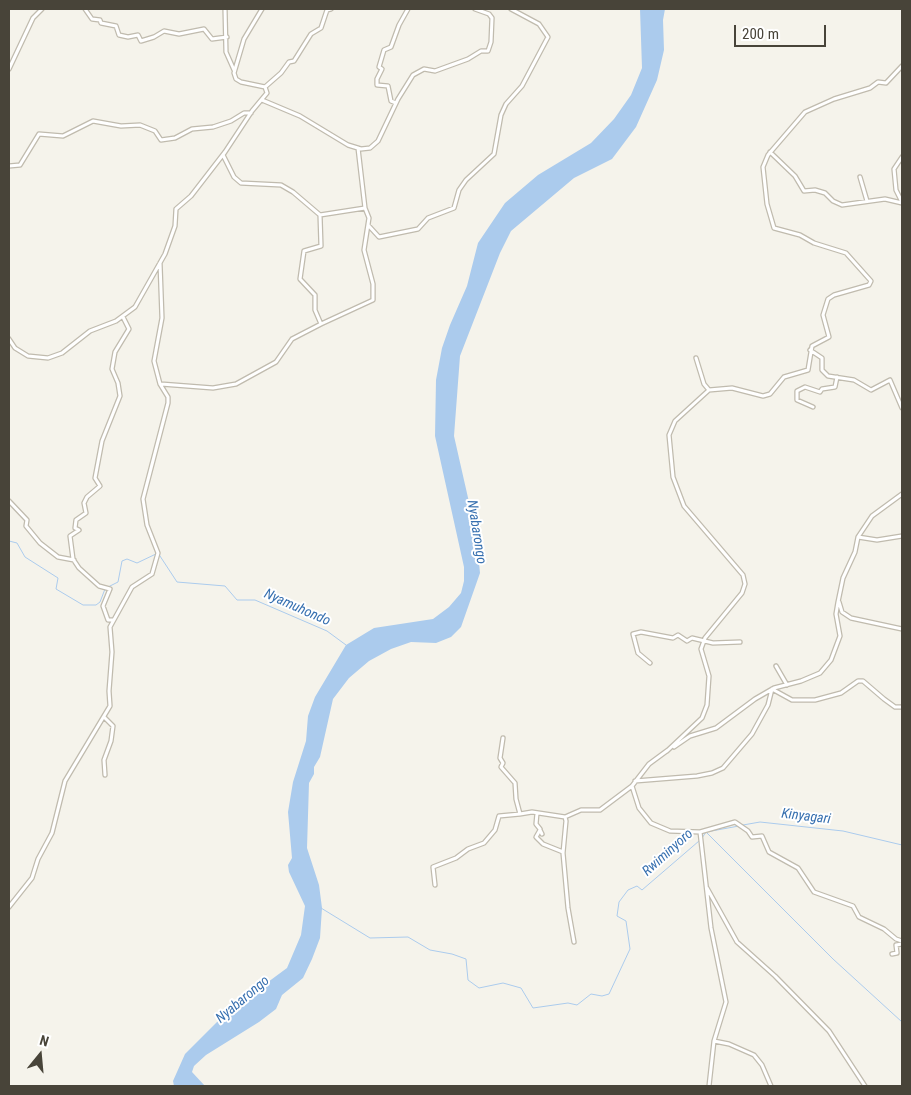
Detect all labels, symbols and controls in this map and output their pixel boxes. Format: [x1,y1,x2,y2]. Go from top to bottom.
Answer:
scale bar [736,15,828,47]
text: 200 m [742,25,779,43]
water label: Nyabarongo [463,499,489,565]
water label: Nyamuhondo [261,586,333,630]
water label: Kinyagari [780,806,832,828]
water label: Rwiminyoro [639,826,697,880]
water label: Nyabarongo [213,973,273,1027]
north arrow [15,1030,65,1080]
text: N [38,1032,51,1050]

